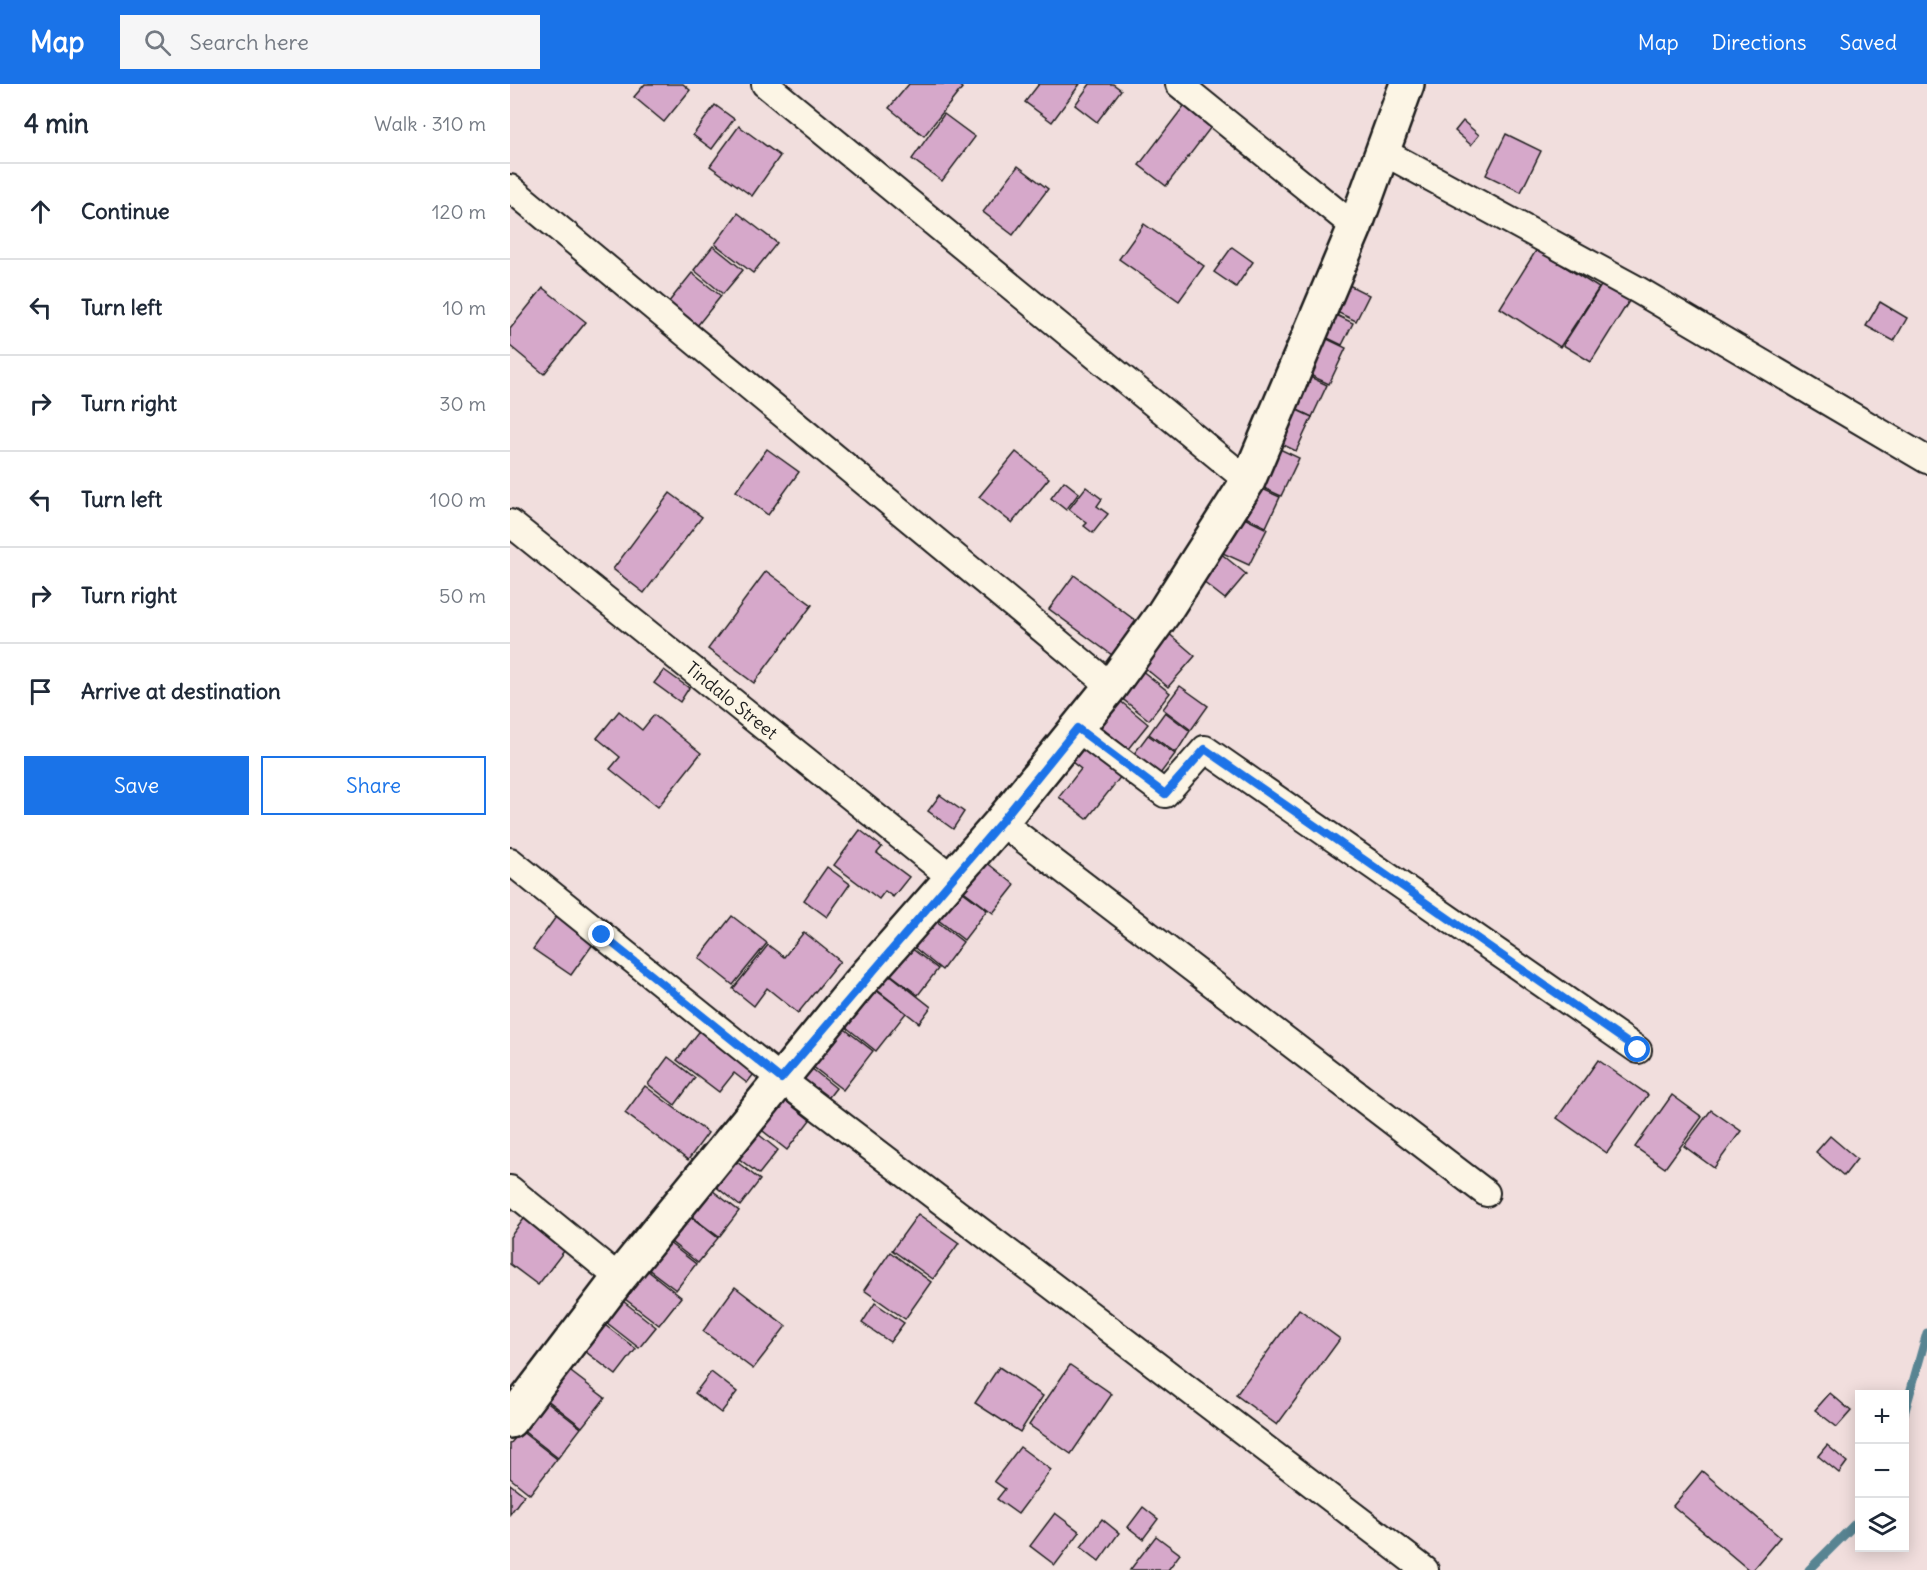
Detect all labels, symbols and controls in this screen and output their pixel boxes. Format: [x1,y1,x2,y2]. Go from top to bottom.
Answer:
search box [120,15,540,69]
text: Map [30,24,84,60]
icon: search [141,26,174,59]
text: Search here [189,28,309,56]
text: Map [1638,29,1679,56]
text: Directions [1712,29,1806,56]
text: Saved [1839,29,1897,56]
text: 4 min [24,107,89,140]
text: Walk · 310 m [374,111,486,136]
icon: ahead [24,195,57,228]
text: Continue [81,197,170,225]
text: 120 m [432,199,486,224]
icon: left [24,291,57,324]
text: Turn left [81,293,162,321]
text: 10 m [443,295,486,320]
icon: right [24,387,57,420]
text: Turn right [81,389,177,417]
text: 30 m [439,391,486,416]
icon: left [24,483,57,516]
text: Turn left [81,485,162,513]
text: 100 m [429,487,486,512]
icon: right [24,579,57,612]
text: Turn right [81,581,177,609]
text: 50 m [439,583,486,608]
street label: Tindalo Street [681,657,782,744]
icon: arrive [24,675,57,708]
text: Arrive at destination [81,677,281,705]
button: Save [24,756,249,815]
button: Share [261,756,486,815]
route end [588,921,614,947]
route start [1624,1036,1650,1062]
map controls [1855,1390,1909,1552]
button: + [1855,1390,1909,1444]
button: − [1855,1444,1909,1498]
button: layers [1855,1498,1909,1552]

